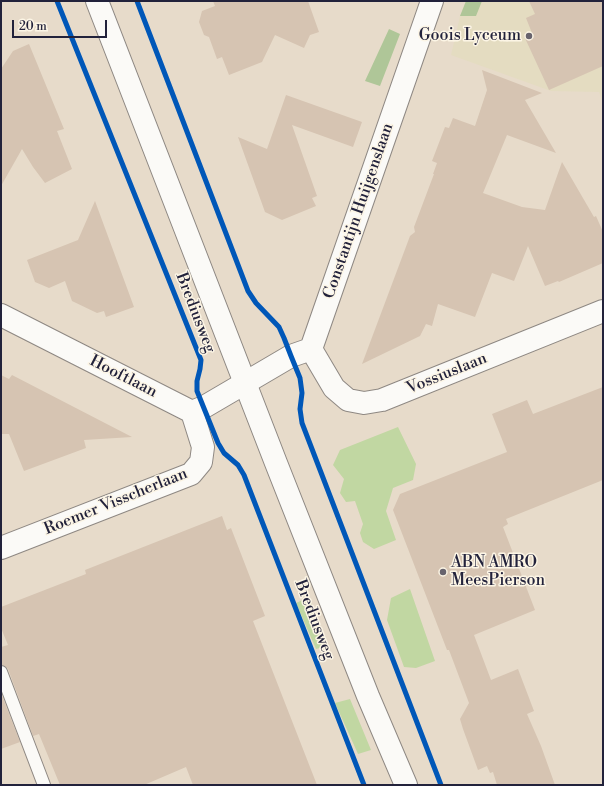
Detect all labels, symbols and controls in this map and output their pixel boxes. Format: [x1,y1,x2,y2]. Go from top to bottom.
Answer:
scale bar [14,12,109,38]
text: 20 m [19,19,47,34]
place label: Goois Lyceum [419,26,521,46]
marker: Goois Lyceum [524,31,534,41]
street label: Constantijn Huijgenslaan [320,121,398,301]
street label: Brediusweg [171,270,219,356]
street label: Vossiuslaan [404,349,490,399]
street label: Hooftlaan [86,352,160,402]
street label: Roemer Visscherlaan [42,464,190,540]
place label: ABN AMRO MeesPierson [451,553,545,591]
marker: ABN AMRO MeesPierson [438,567,448,577]
street label: Brediusweg [290,577,338,663]

